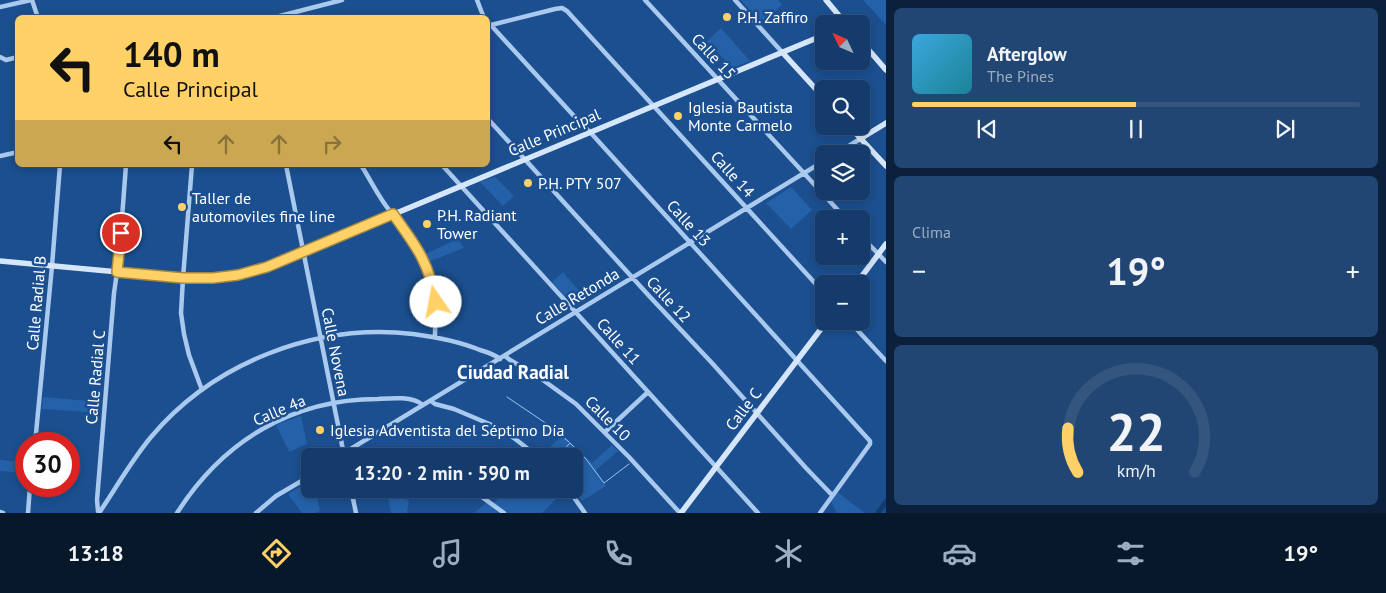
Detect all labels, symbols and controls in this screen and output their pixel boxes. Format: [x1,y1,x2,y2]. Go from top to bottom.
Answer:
place label: P.H. Zaffiro [737,7,808,27]
marker: P.H. Zaffiro [721,11,733,23]
north arrow [815,15,870,70]
map controls [815,15,870,330]
street label: Calle 15 [688,29,740,83]
text: 140 m [123,31,220,77]
icon: left [40,35,105,100]
text: Afterglow [987,42,1067,66]
text: The Pines [987,66,1054,86]
text: Calle Principal [123,75,258,103]
button: search [815,80,870,135]
place label: Iglesia Bautista Monte Carmelo [688,97,793,135]
street label: Calle Principal [505,103,603,160]
marker: Iglesia Bautista Monte Carmelo [672,110,684,122]
icon: previous [973,115,1001,143]
icon: pause [1122,115,1150,143]
icon: next [1271,115,1299,143]
icon: left [159,130,187,158]
icon: ahead [212,130,240,158]
icon: ahead [265,130,293,158]
icon: right [318,130,346,158]
button: layers [815,145,870,200]
street label: Calle 14 [707,147,759,202]
place label: P.H. PTY 507 [538,173,622,193]
marker: P.H. PTY 507 [522,177,534,189]
place label: Taller de automoviles fine line [192,188,335,226]
street label: Calle 13 [663,196,715,250]
marker: Taller de automoviles fine line [176,201,188,213]
place label: P.H. Radiant Tower [437,205,517,243]
button: + [815,210,870,265]
pin [100,212,142,254]
marker: P.H. Radiant Tower [421,218,433,230]
icon: arrive [107,219,135,247]
text: Clima [912,222,951,242]
text: 19° [1106,246,1166,295]
text: − [912,252,926,289]
text: + [1346,252,1360,289]
street label: Calle Radial B [22,255,50,351]
street label: Calle Retonda [531,263,623,329]
street label: Calle 12 [643,272,695,326]
position arrow [409,275,461,327]
button: − [815,275,870,330]
street label: Calle Novena [318,306,354,398]
street label: Calle 11 [593,314,645,368]
street label: Calle Radial C [81,329,109,425]
district label: Ciudad Radial [457,360,569,384]
street label: Calle C [721,384,765,434]
street label: Calle 4a [250,390,308,430]
street label: Calle 10 [581,391,635,445]
text: 22 [1107,398,1165,465]
place label: Iglesia Adventista del Séptimo Día [330,420,564,440]
marker: Iglesia Adventista del Séptimo Día [314,424,326,436]
speed limit sign: 30 [15,432,80,497]
text: km/h [1116,459,1156,482]
text: 13:20 · 2 min · 590 m [354,461,530,485]
icon: directions [259,536,294,571]
icon: music [430,536,465,571]
icon: phone [601,536,636,571]
icon: climate [771,536,806,571]
icon: car [942,536,977,571]
icon: filters [1113,536,1148,571]
text: 13:18 [68,539,124,567]
text: 19° [1283,539,1318,567]

